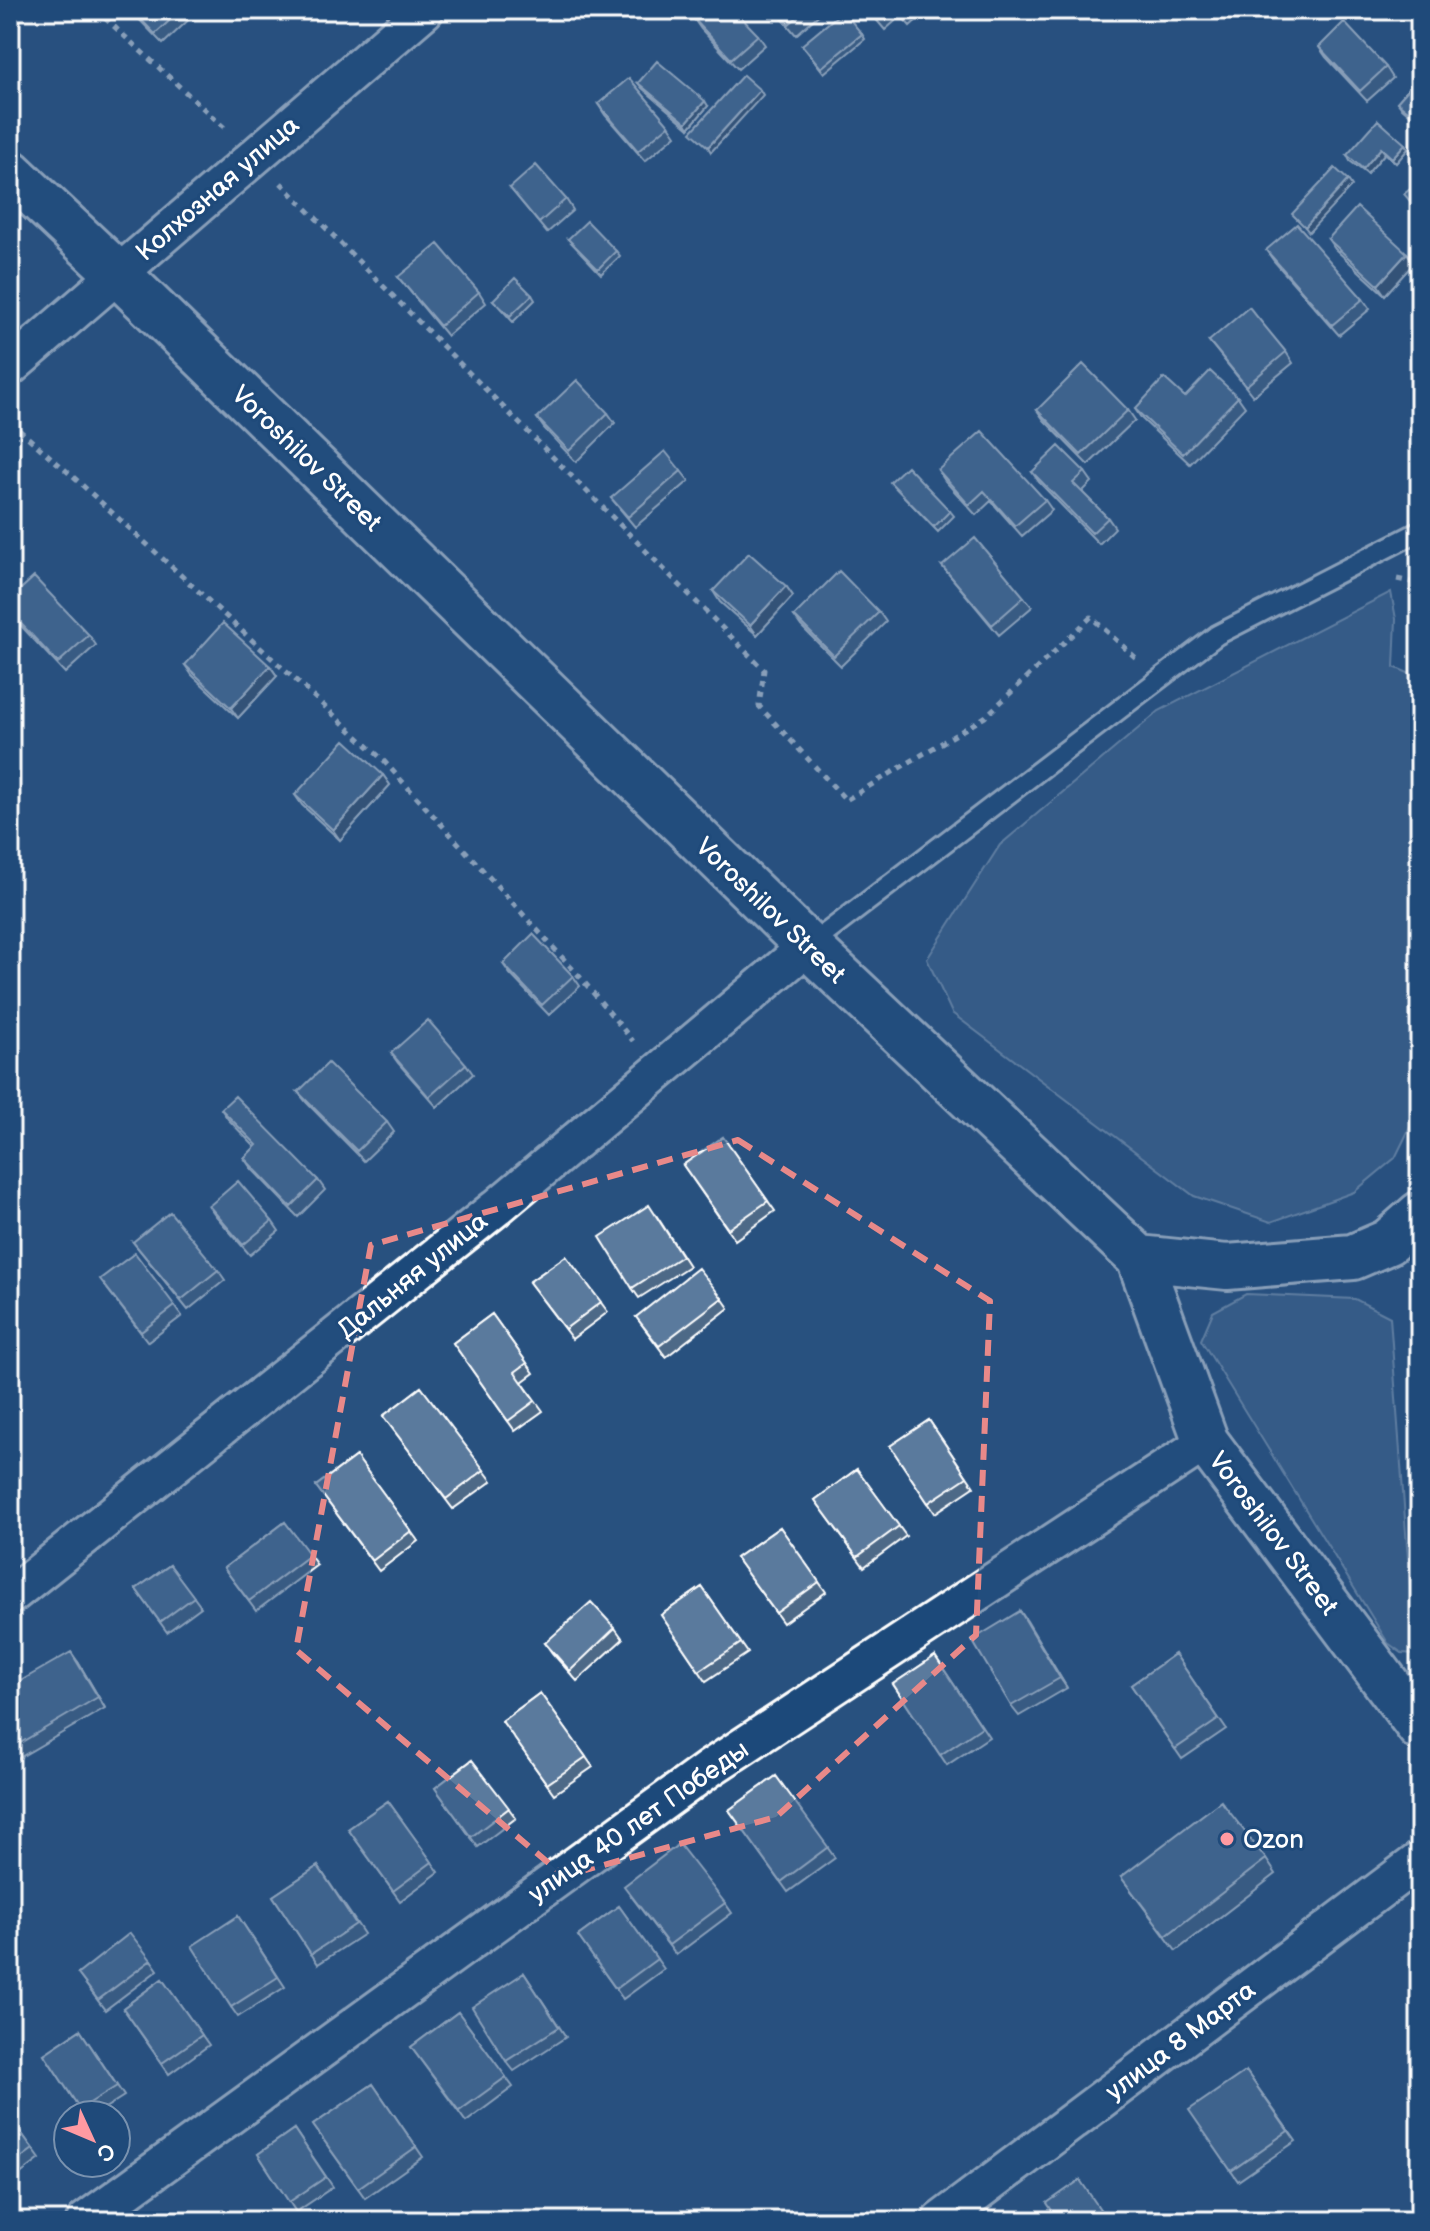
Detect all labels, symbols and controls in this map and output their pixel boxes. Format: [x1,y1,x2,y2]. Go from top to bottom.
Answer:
street label: Колхозная улица [130,110,306,268]
street label: Voroshilov Street [225,380,387,538]
street label: Voroshilov Street [689,832,851,990]
street label: Дальняя улица [332,1206,494,1346]
street label: Voroshilov Street [1201,1446,1344,1622]
street label: улица 40 лет Победы [523,1734,755,1910]
place label: Ozon [1243,1825,1304,1856]
marker: Ozon [1218,1830,1236,1848]
street label: улица 8 Марта [1100,1975,1262,2108]
north arrow [52,2099,132,2179]
text: С [90,2137,120,2167]

